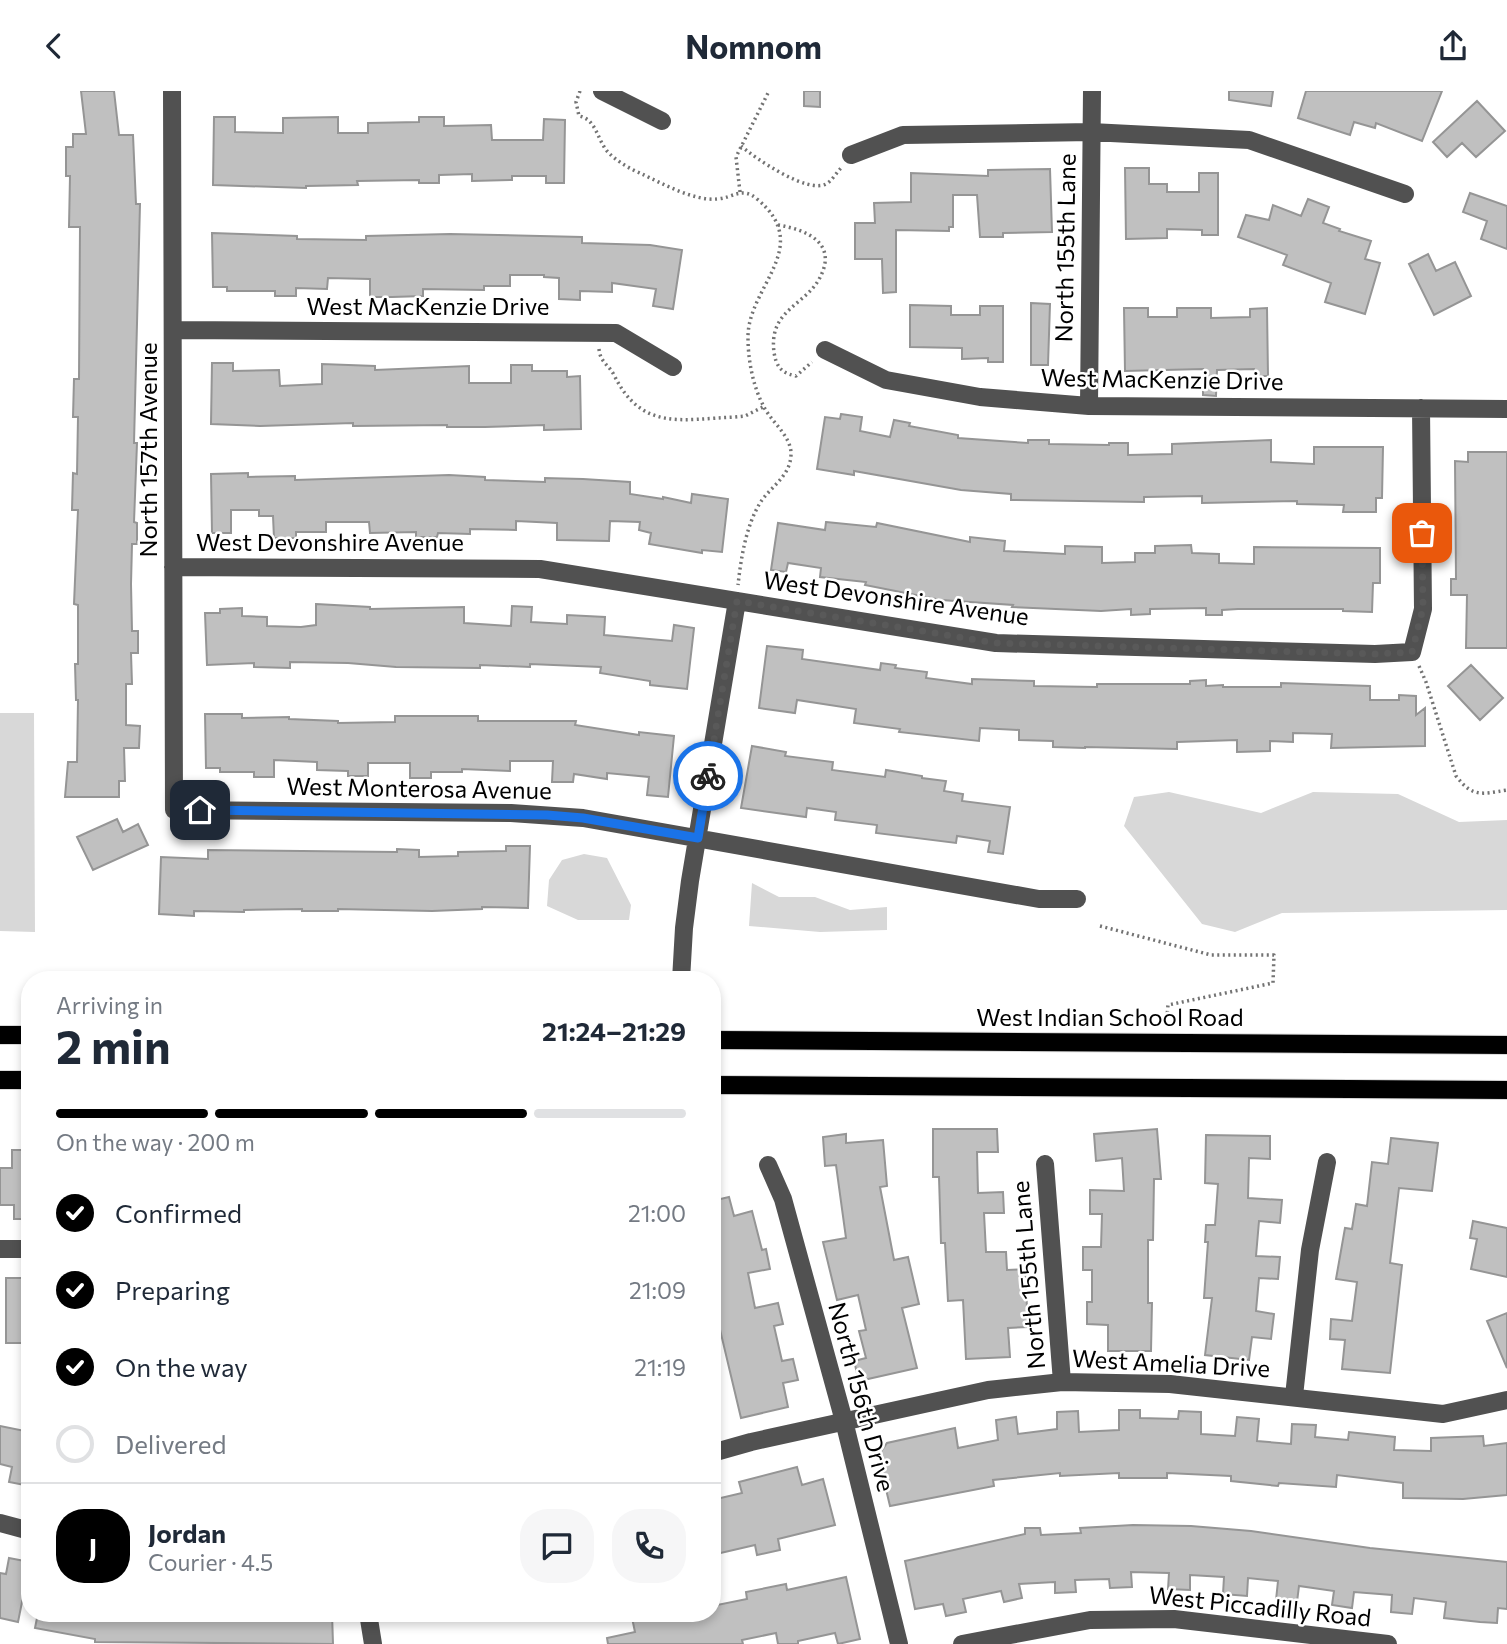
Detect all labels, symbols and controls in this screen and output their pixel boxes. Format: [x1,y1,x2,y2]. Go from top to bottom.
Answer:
text: Nomnom [685,26,822,66]
icon: back [35,27,73,65]
icon: share [1434,27,1472,65]
street label: North 155th Lane [1048,153,1081,343]
street label: West MacKenzie Drive [307,291,549,320]
street label: North 157th Avenue [133,342,162,558]
street label: West MacKenzie Drive [1040,362,1284,395]
pin [1392,503,1452,563]
icon: bag [1403,514,1441,552]
street label: West Devonshire Avenue [196,527,464,556]
street label: West Devonshire Avenue [761,565,1031,631]
courier [673,741,743,811]
icon: bike [689,757,727,795]
street label: West Monterosa Avenue [286,771,552,804]
pin [170,780,230,840]
icon: home [181,791,219,829]
text: Arriving in [56,991,163,1019]
street label: West Indian School Road [976,1002,1244,1031]
text: 21:24–21:29 [542,1015,686,1046]
text: 2 min [56,1017,171,1073]
text: On the way · 200 m [56,1128,255,1156]
street label: North 155th Lane [1005,1180,1050,1371]
icon: check [56,1194,94,1232]
text: Confirmed [115,1197,242,1228]
text: 21:00 [628,1199,686,1227]
icon: check [56,1271,94,1309]
text: Preparing [115,1274,230,1305]
text: 21:09 [629,1276,686,1304]
street label: North 156th Drive [823,1299,902,1495]
street label: West Amelia Drive [1071,1343,1271,1382]
icon: check [56,1348,94,1386]
text: On the way [115,1351,248,1382]
text: 21:19 [634,1353,686,1381]
text: Delivered [115,1428,226,1459]
button: chat [520,1509,594,1583]
button: phone [612,1509,686,1583]
text: Jordan [148,1517,226,1548]
text: J [89,1531,97,1562]
text: Courier · 4.5 [148,1548,273,1576]
street label: West Piccadilly Road [1147,1579,1373,1632]

